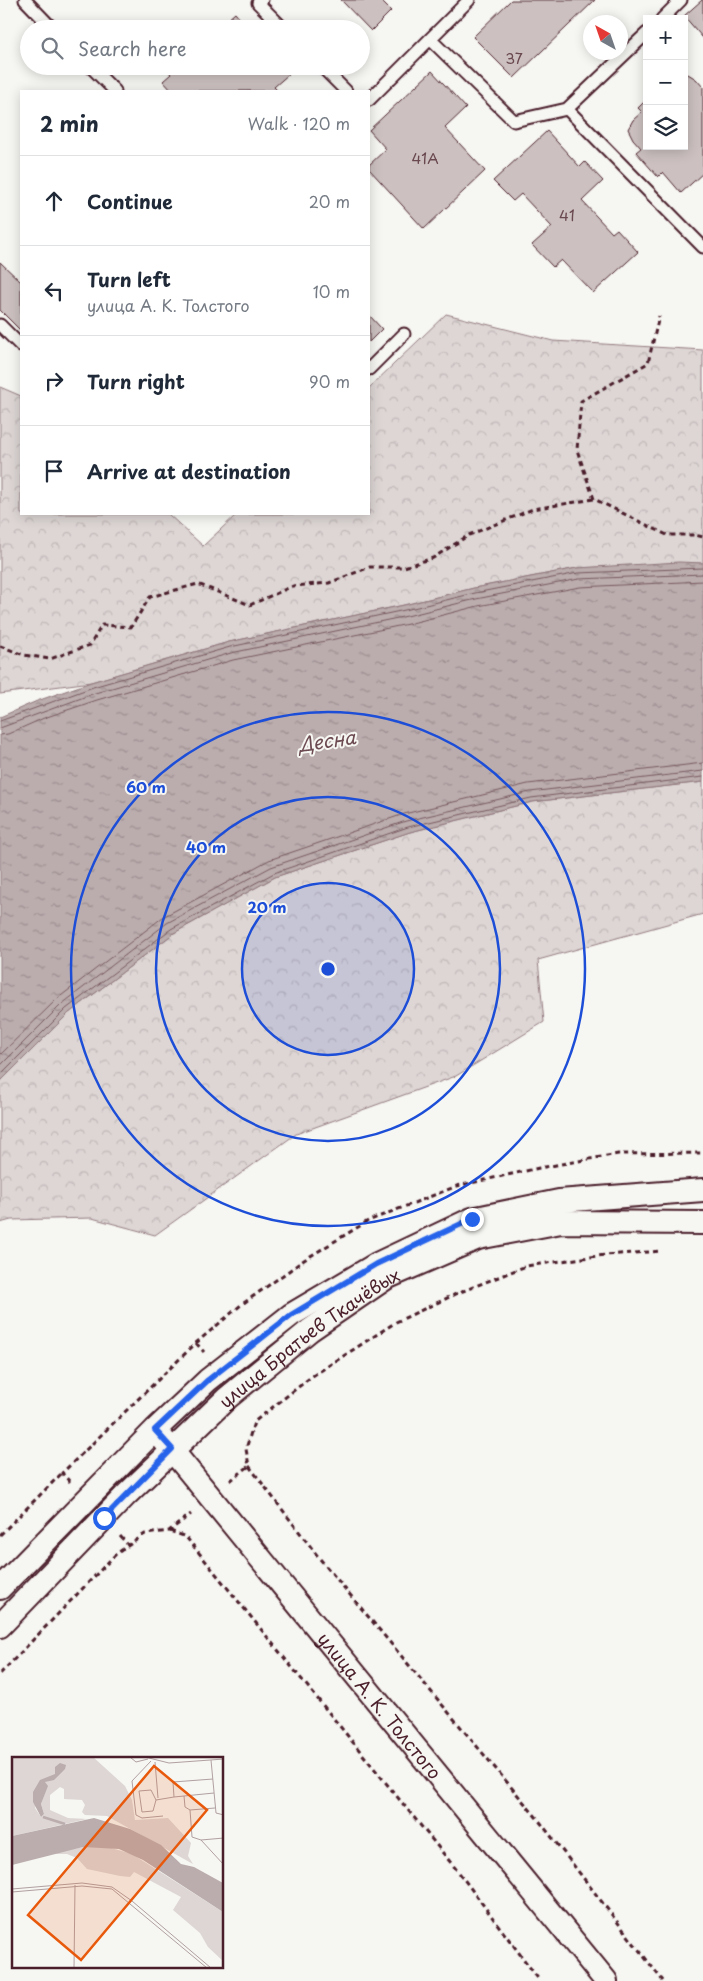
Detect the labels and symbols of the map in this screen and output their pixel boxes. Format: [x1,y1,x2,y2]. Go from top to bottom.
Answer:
north arrow [583,15,628,60]
house number: 37 [505,46,523,69]
house number: 41А [411,146,439,169]
house number: 41 [559,203,575,226]
water label: Десна [295,722,358,758]
text: 60 m [126,775,166,798]
text: 40 m [186,835,226,858]
text: 20 m [248,895,286,918]
centre of rings [319,960,337,978]
route end [461,1208,484,1231]
street label: улица Братьев Ткачёвых [212,1260,404,1413]
route start [93,1507,116,1530]
street label: улица А. К. Толстого [312,1626,449,1784]
inset map [12,1757,224,1968]

